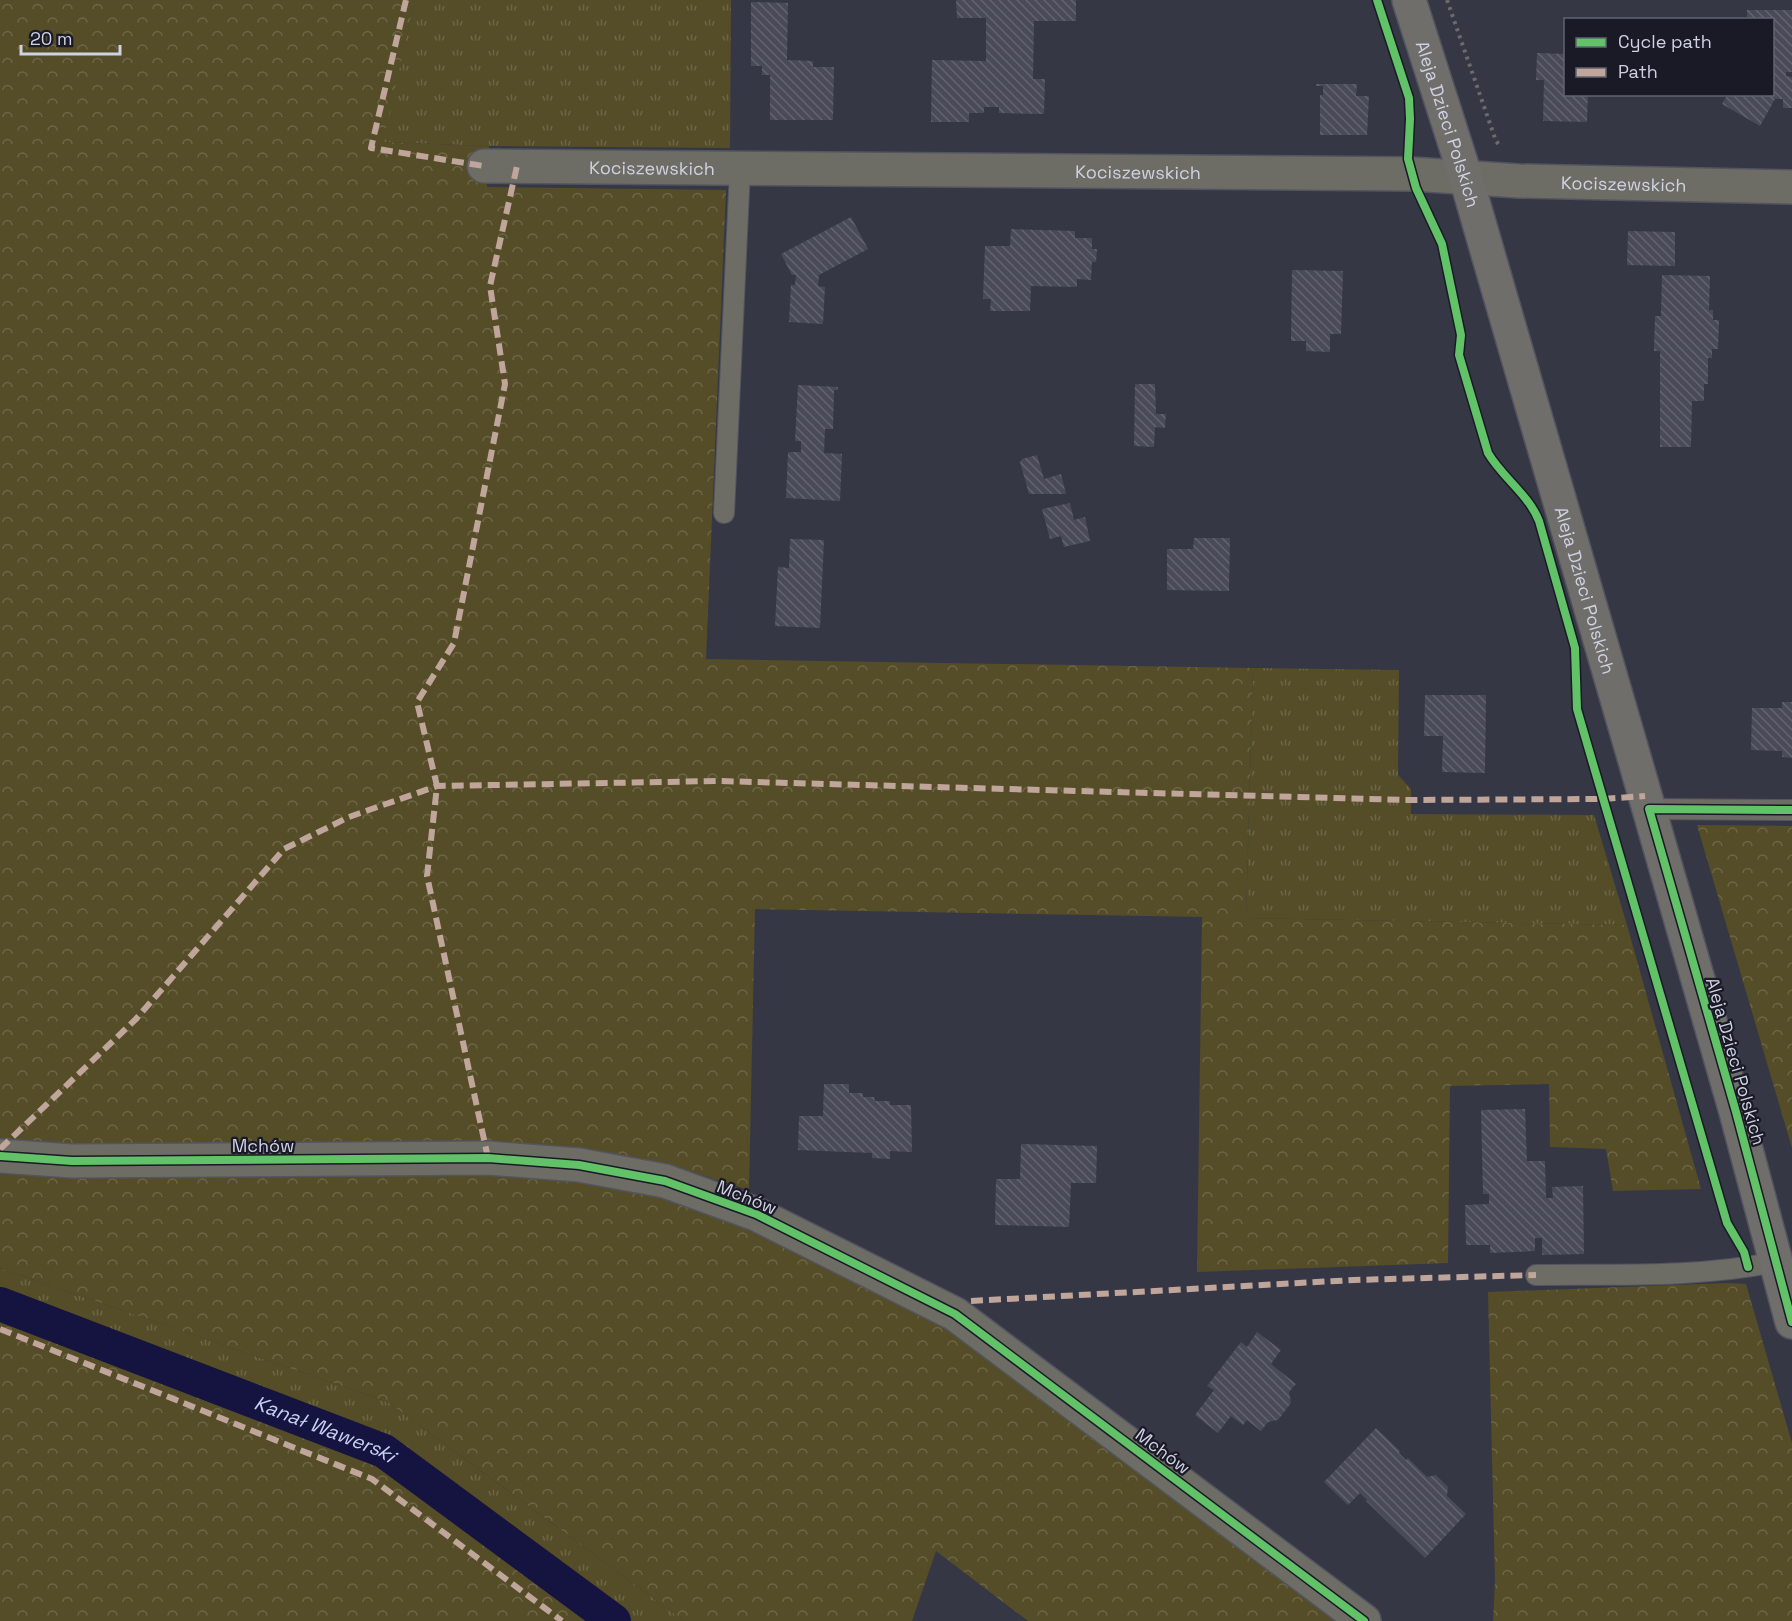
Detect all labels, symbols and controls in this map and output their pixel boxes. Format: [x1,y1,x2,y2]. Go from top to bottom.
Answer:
scale bar [21,18,120,56]
legend [1564,18,1774,96]
text: 20 m [30,27,73,50]
text: Cycle path [1618,30,1712,53]
street label: Aleja Dzieci Polskich [1411,38,1485,210]
text: Path [1618,60,1658,83]
street label: Kociszewskich [589,155,715,179]
street label: Kociszewskich [1075,160,1201,184]
street label: Kociszewskich [1561,170,1687,196]
street label: Aleja Dzieci Polskich [1550,504,1621,677]
street label: Aleja Dzieci Polskich [1701,974,1771,1148]
street label: Mchów [232,1134,294,1157]
street label: Mchów [714,1175,780,1219]
water label: Kanał Wawerski [251,1390,403,1470]
street label: Mchów [1131,1423,1195,1479]

